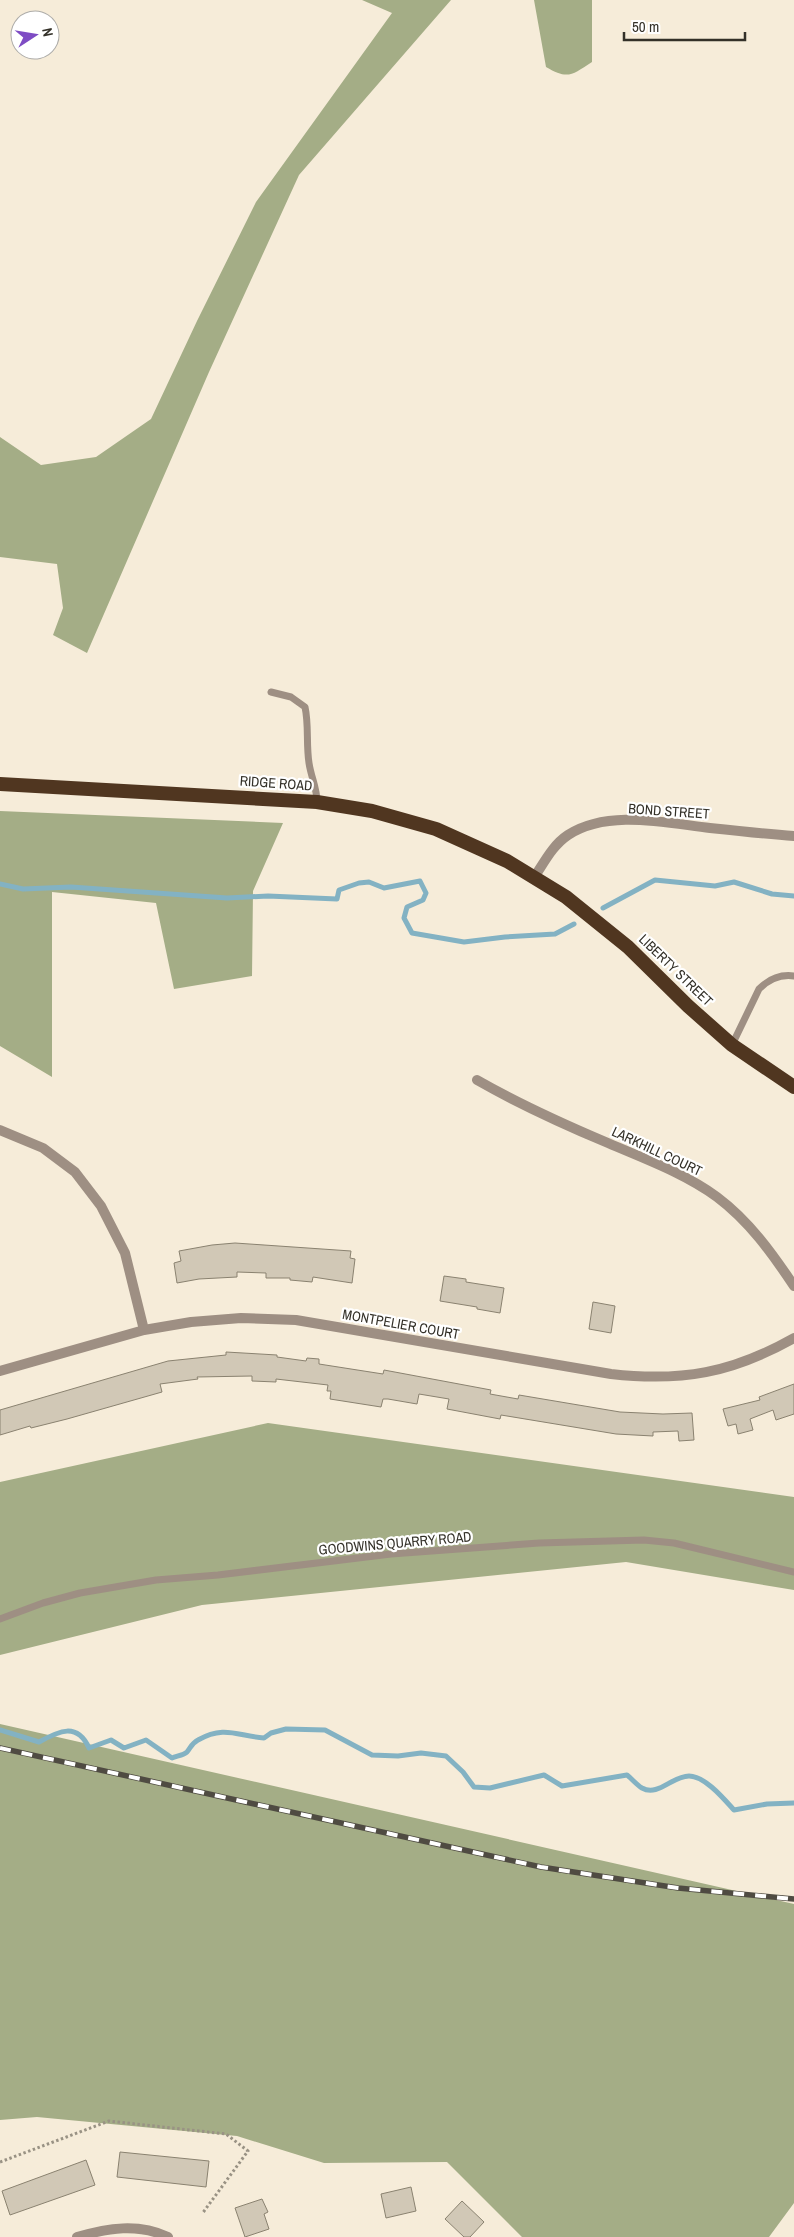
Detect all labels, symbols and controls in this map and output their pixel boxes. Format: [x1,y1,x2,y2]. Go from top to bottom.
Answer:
north arrow [10,10,60,60]
scale bar [624,10,745,42]
text: 50 m [632,16,659,37]
text: N [38,26,57,38]
street label: RIDGE ROAD [239,771,313,795]
street label: BOND STREET [628,799,710,823]
street label: LIBERTY STREET [635,930,717,1010]
street label: LARKHILL COURT [609,1122,705,1180]
street label: MONTPELIER COURT [341,1305,461,1343]
street label: GOODWINS QUARRY ROAD [318,1527,472,1559]

